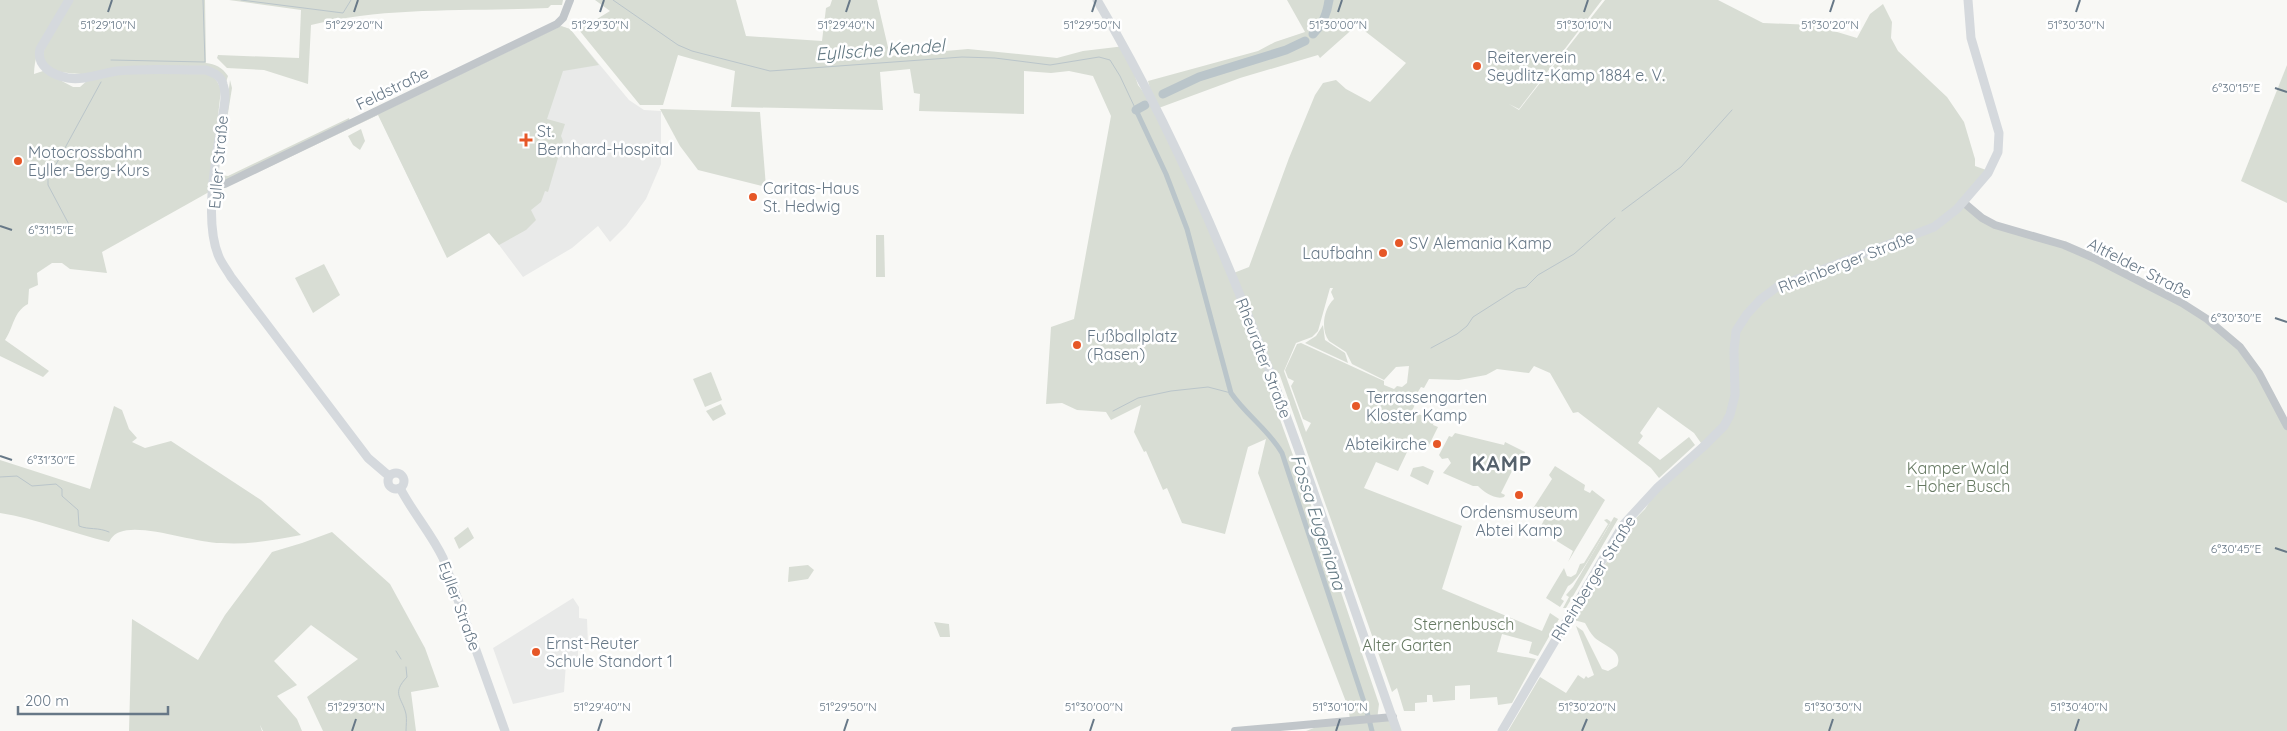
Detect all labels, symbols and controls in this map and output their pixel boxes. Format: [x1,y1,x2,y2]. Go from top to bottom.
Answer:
text: 51°29'10"N [80,17,136,32]
text: 51°29'20"N [325,17,383,32]
text: 51°29'30"N [571,17,629,32]
text: 51°29'40"N [817,17,875,32]
text: 51°29'50"N [1063,17,1121,32]
text: 51°30'00"N [1309,17,1367,32]
text: 51°30'10"N [1556,17,1612,32]
text: 51°30'20"N [1801,17,1859,32]
text: 51°30'30"N [2047,17,2105,32]
water label: Eyllsche Kendel [815,33,947,65]
place label: Reiterverein Seydlitz-Kamp 1884 e. V. [1487,47,1665,85]
marker: Reiterverein Seydlitz-Kamp 1884 e. V. [1471,60,1483,72]
street label: Feldstraße [352,62,432,114]
text: 6°30'15"E [2212,80,2260,95]
street label: Eyller Straße [204,115,232,209]
place label: St. Bernhard-Hospital [537,121,673,159]
marker: St. Bernhard-Hospital [519,133,533,147]
place label: Motocrossbahn Eyller-Berg-Kurs [28,142,150,180]
marker: Motocrossbahn Eyller-Berg-Kurs [12,155,24,167]
place label: Caritas-Haus St. Hedwig [763,178,859,216]
marker: Caritas-Haus St. Hedwig [747,191,759,203]
text: 6°31'15"E [28,222,74,237]
street label: Rheinberger Straße [1775,227,1917,297]
place label: SV Alemania Kamp [1409,233,1552,253]
street label: Altfelder Straße [2084,233,2196,303]
marker: SV Alemania Kamp [1393,237,1405,249]
place label: Laufbahn [1302,243,1373,263]
marker: Laufbahn [1377,247,1389,259]
street label: Rheurdter Straße [1232,295,1296,421]
text: 6°30'30"E [2210,310,2262,325]
place label: Fußballplatz (Rasen) [1087,326,1178,364]
marker: Fußballplatz (Rasen) [1071,339,1083,351]
place label: Terrassengarten Kloster Kamp [1366,387,1487,425]
marker: Terrassengarten Kloster Kamp [1350,400,1362,412]
place label: Abteikirche [1345,434,1427,454]
marker: Abteikirche [1431,438,1443,450]
district label: KAMP [1471,450,1533,476]
water label: Fossa Eugeniana [1286,451,1352,594]
text: 6°31'30"E [27,452,75,467]
park label: Kamper Wald - Hoher Busch [1906,458,2010,496]
marker: Ordensmuseum Abtei Kamp [1513,489,1525,501]
place label: Ordensmuseum Abtei Kamp [1460,502,1578,540]
street label: Rheinberger Straße [1546,512,1640,644]
text: 6°30'45"E [2211,541,2261,556]
street label: Eyller Straße [435,559,485,653]
park label: Sternenbusch [1414,614,1514,634]
place label: Ernst-Reuter Schule Standort 1 [546,633,673,671]
park label: Alter Garten [1362,635,1452,655]
marker: Ernst-Reuter Schule Standort 1 [530,646,542,658]
scale bar [18,684,168,716]
text: 200 m [25,691,69,710]
text: 51°29'30"N [327,699,385,714]
text: 51°29'40"N [573,699,631,714]
text: 51°29'50"N [819,699,877,714]
text: 51°30'00"N [1065,699,1123,714]
text: 51°30'10"N [1312,699,1368,714]
text: 51°30'20"N [1558,699,1616,714]
text: 51°30'30"N [1804,699,1862,714]
text: 51°30'40"N [2050,699,2108,714]

